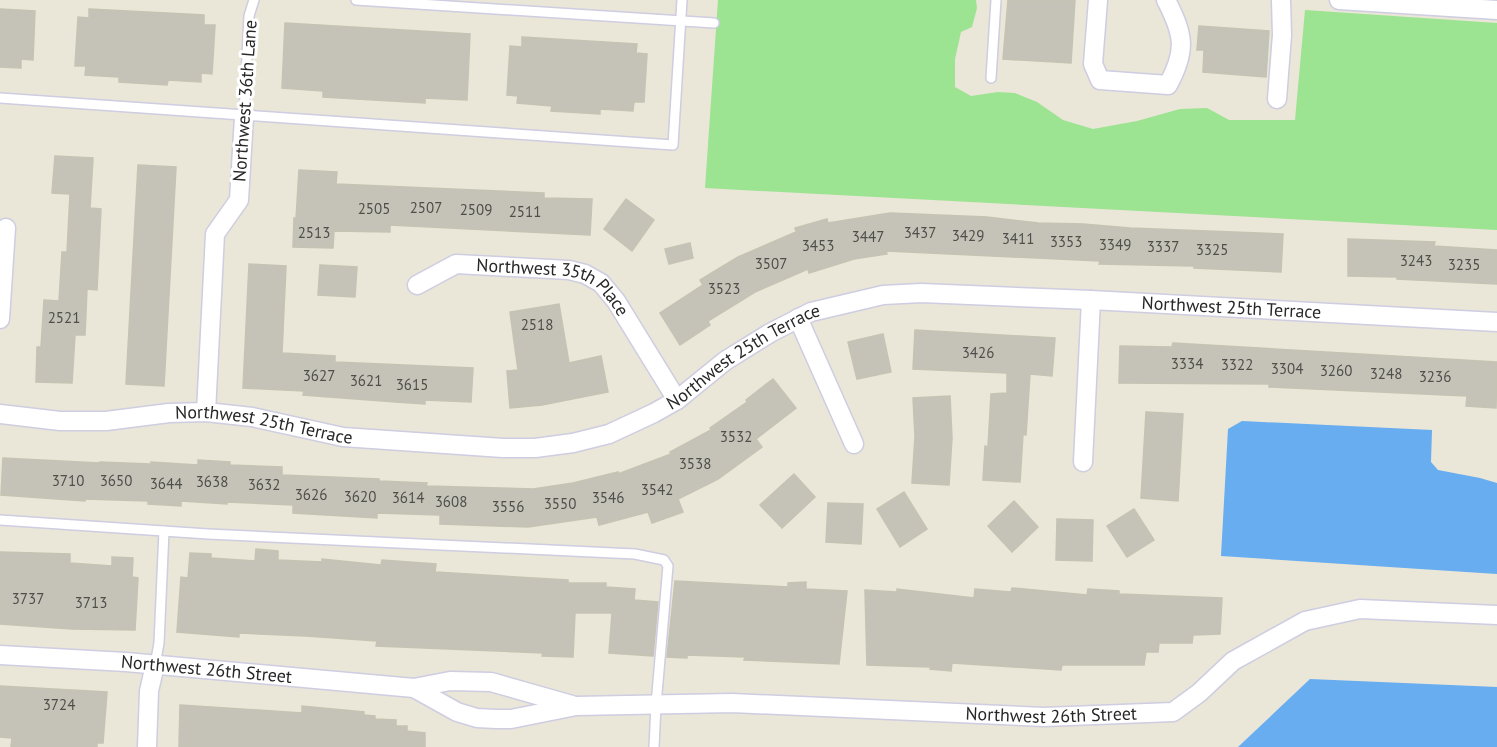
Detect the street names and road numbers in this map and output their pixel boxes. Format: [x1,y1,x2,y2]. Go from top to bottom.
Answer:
street label: Northwest 36th Lane [227,19,262,183]
street label: Northwest 35th Place [476,253,634,320]
street label: Northwest 25th Terrace [1141,291,1322,323]
street label: Northwest 25th Terrace [662,298,822,415]
street label: Northwest 25th Terrace [175,400,353,449]
street label: Northwest 26th Street [120,650,293,688]
street label: Northwest 26th Street [965,701,1137,728]

